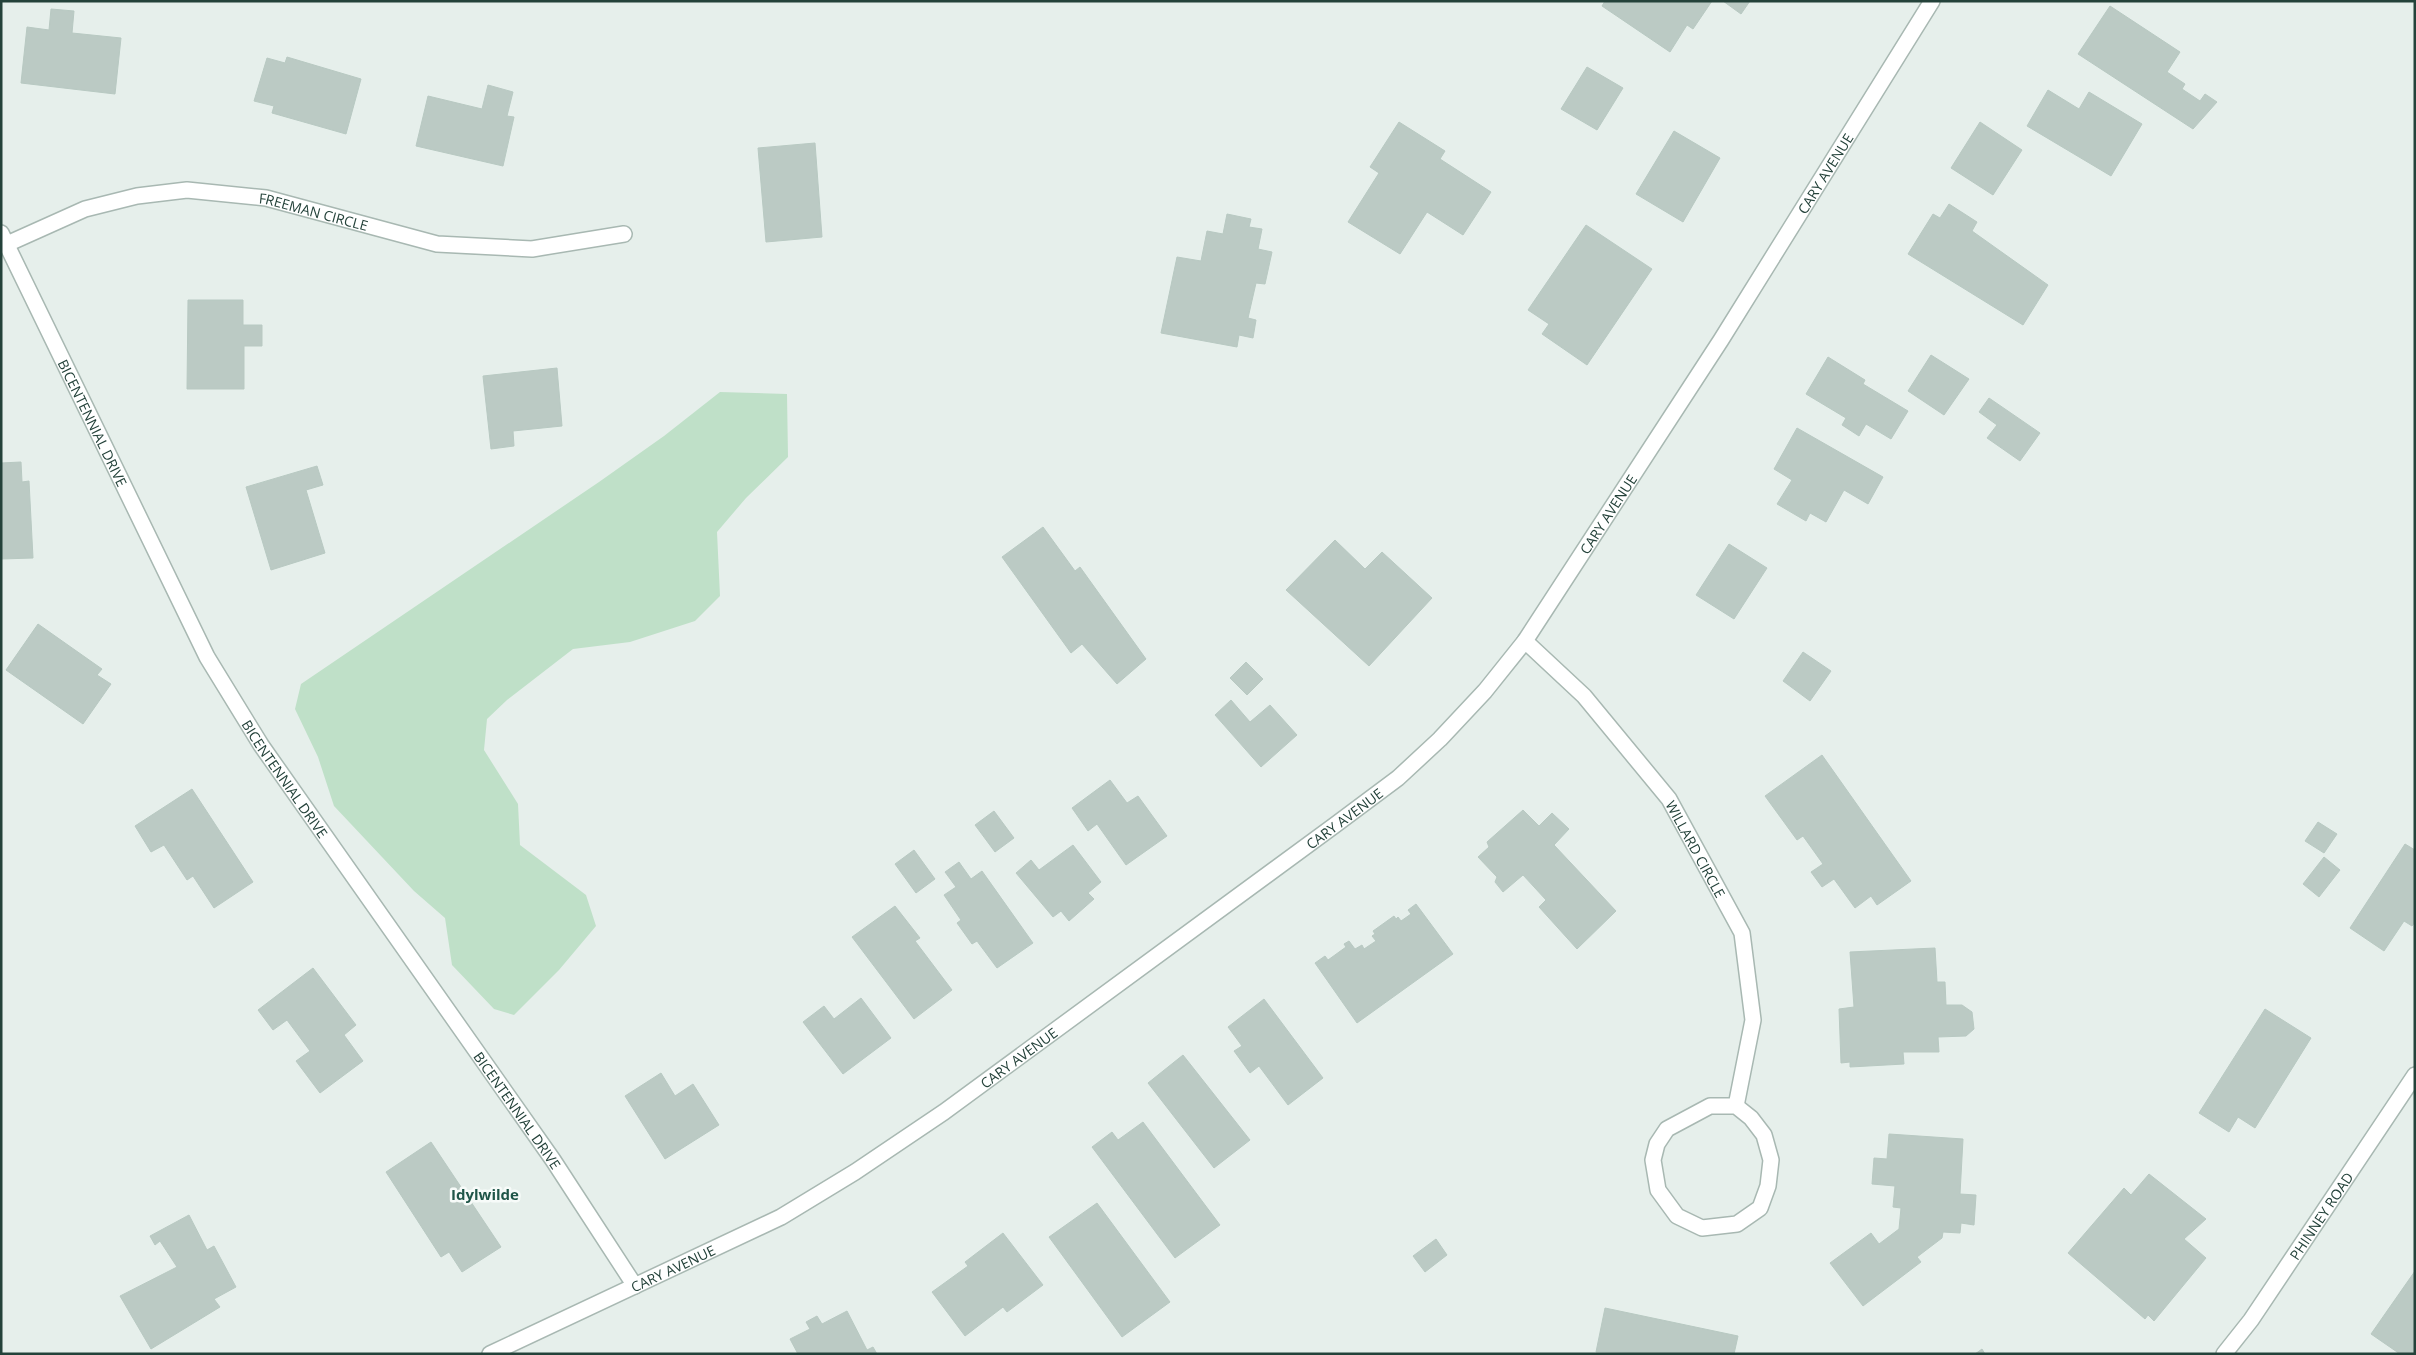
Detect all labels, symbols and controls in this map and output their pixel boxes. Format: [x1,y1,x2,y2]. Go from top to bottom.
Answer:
street label: CARY AVENUE [1793,129,1857,217]
street label: FREEMAN CIRCLE [258,188,370,235]
street label: BICENTENNIAL DRIVE [54,356,132,490]
street label: CARY AVENUE [1575,470,1641,557]
street label: BICENTENNIAL DRIVE [238,716,333,841]
street label: CARY AVENUE [1302,783,1386,853]
street label: WILLARD CIRCLE [1662,797,1730,901]
street label: CARY AVENUE [976,1023,1061,1092]
street label: BICENTENNIAL DRIVE [470,1048,566,1172]
street label: PHINNEY ROAD [2285,1168,2357,1263]
district label: Idylwilde [451,1184,519,1204]
street label: CARY AVENUE [627,1240,718,1296]

